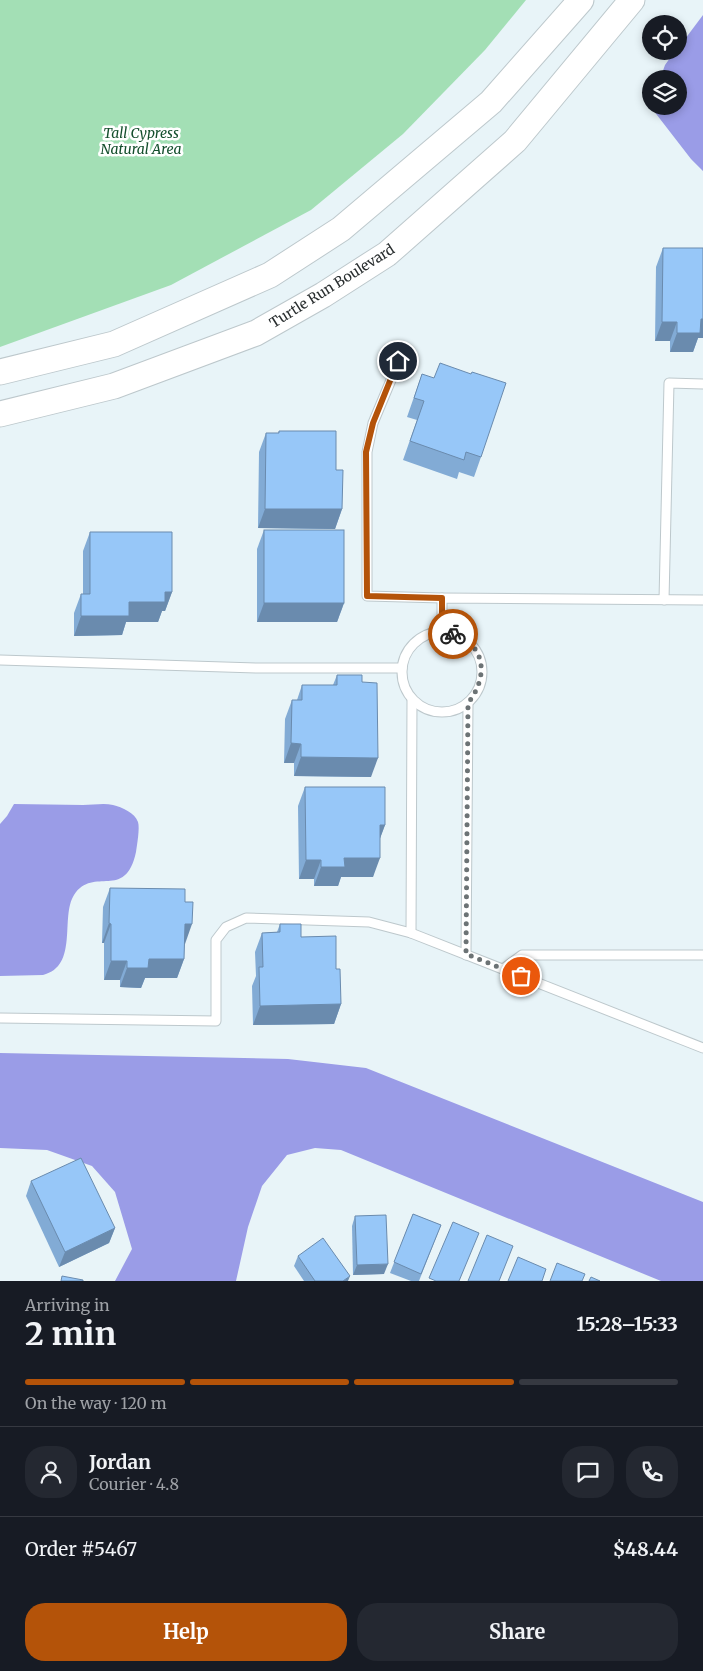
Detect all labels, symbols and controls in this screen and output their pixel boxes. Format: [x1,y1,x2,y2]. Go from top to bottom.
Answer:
map controls [642,15,687,115]
button: locate [642,15,687,60]
button: layers [642,70,687,115]
park label: Tall Cypress Natural Area [100,124,182,158]
street label: Turtle Run Boulevard [266,240,398,332]
pin [377,340,419,382]
icon: home [384,347,412,375]
courier [428,609,478,659]
icon: bike [439,620,467,648]
pin [500,955,542,997]
icon: bag [507,962,535,990]
text: Arriving in [25,1295,110,1315]
text: 15:28–15:33 [576,1312,678,1336]
text: 2 min [25,1314,116,1354]
text: On the way · 120 m [25,1393,167,1413]
button: person [25,1446,77,1498]
button: chat [562,1446,614,1498]
button: phone [626,1446,678,1498]
text: Jordan [89,1450,151,1474]
text: Courier · 4.8 [89,1474,179,1494]
text: Order #5467 [25,1537,137,1561]
text: $48.44 [613,1537,678,1561]
button: Help [25,1603,347,1661]
button: Share [357,1603,678,1661]

